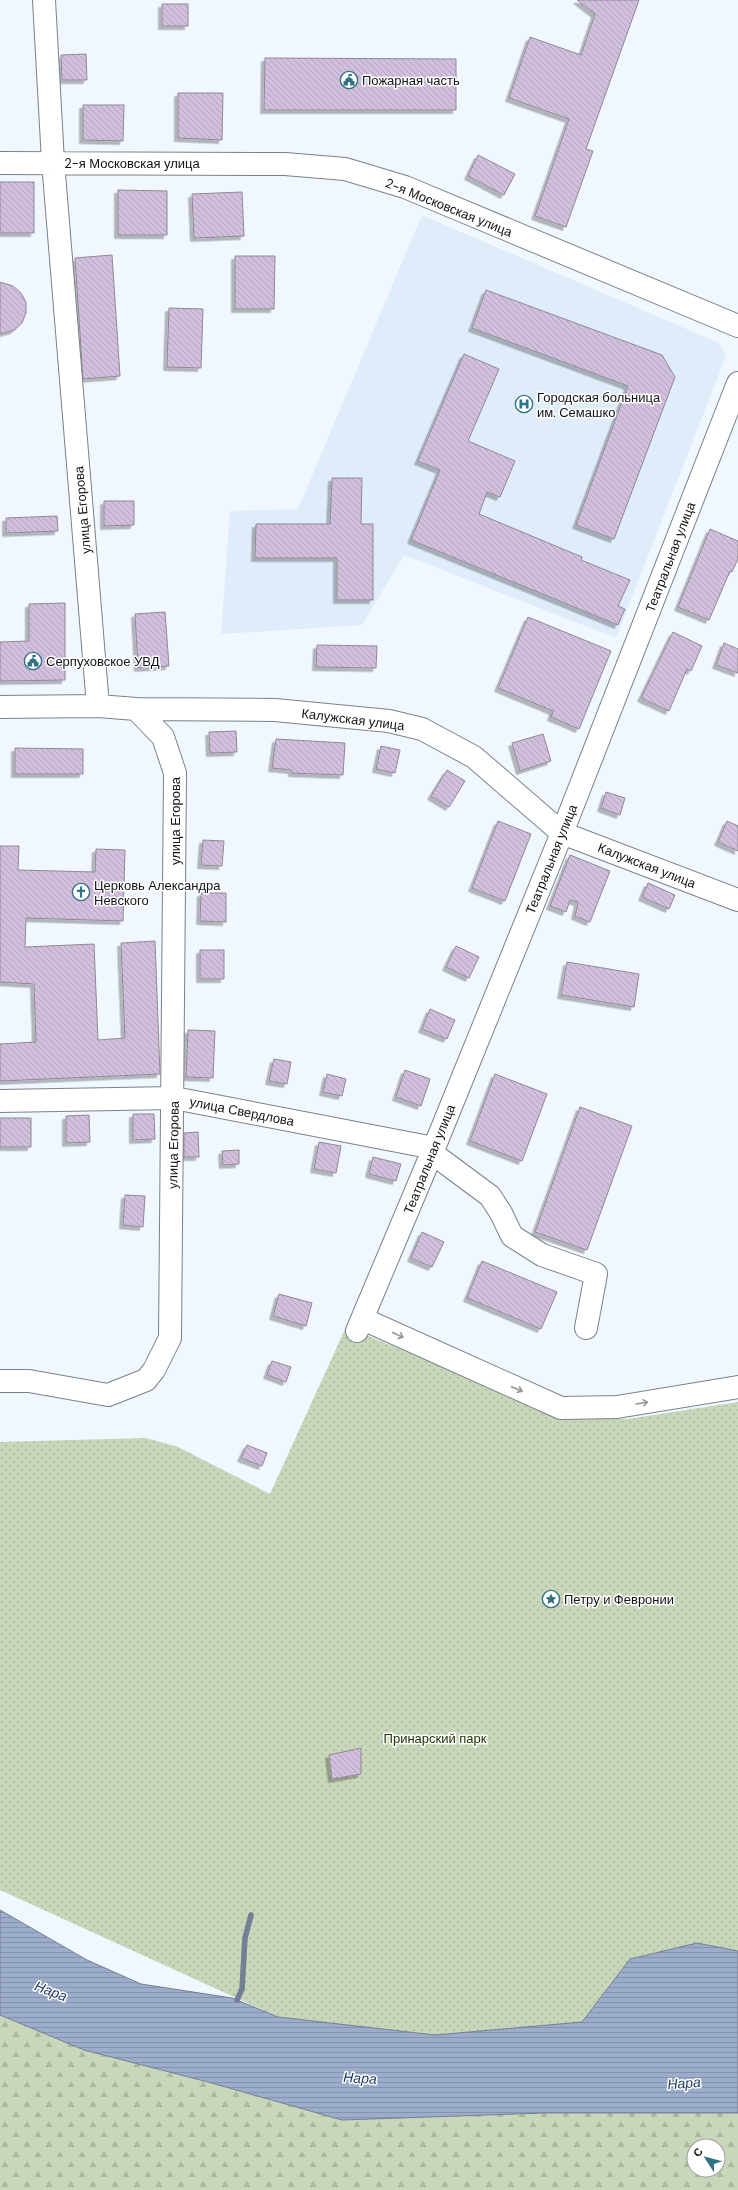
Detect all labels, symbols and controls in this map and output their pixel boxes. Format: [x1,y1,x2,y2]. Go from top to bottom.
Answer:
public building icon: Пожарная часть [339,70,359,90]
place label: Пожарная часть [362,72,460,89]
street label: 2-я Московская улица [64,155,201,172]
street label: 2-я Московская улица [383,174,516,241]
place label: Городская больница им. Семашко [537,389,661,421]
hospital icon: Городская больница им. Семашко [514,394,534,414]
street label: улица Егорова [70,465,95,555]
street label: Театральная улица [642,499,700,615]
public building icon: Серпуховское УВД [23,651,43,671]
place label: Серпуховское УВД [46,653,160,670]
street label: Калужская улица [300,705,406,734]
street label: улица Егорова [167,776,184,865]
street label: Театральная улица [522,801,582,917]
street label: Калужская улица [595,839,699,892]
place label: Церковь Александра Невского [94,877,221,909]
church icon: Церковь Александра Невского [71,882,91,902]
street label: улица Свердлова [188,1093,296,1130]
street label: улица Егорова [164,1100,183,1189]
street label: Театральная улица [400,1101,460,1217]
one-way arrow [392,1332,404,1340]
one-way arrow [510,1385,522,1393]
one-way arrow [635,1398,648,1406]
place icon: Петру и Февронии [541,1589,561,1609]
place label: Петру и Февронии [564,1591,674,1608]
park label: Принарский парк [384,1730,487,1747]
water label: Нара [32,1977,70,2005]
water label: Нара [343,2068,377,2088]
water label: Нара [667,2073,702,2093]
north arrow [686,2138,726,2178]
text: С [690,2145,706,2159]

